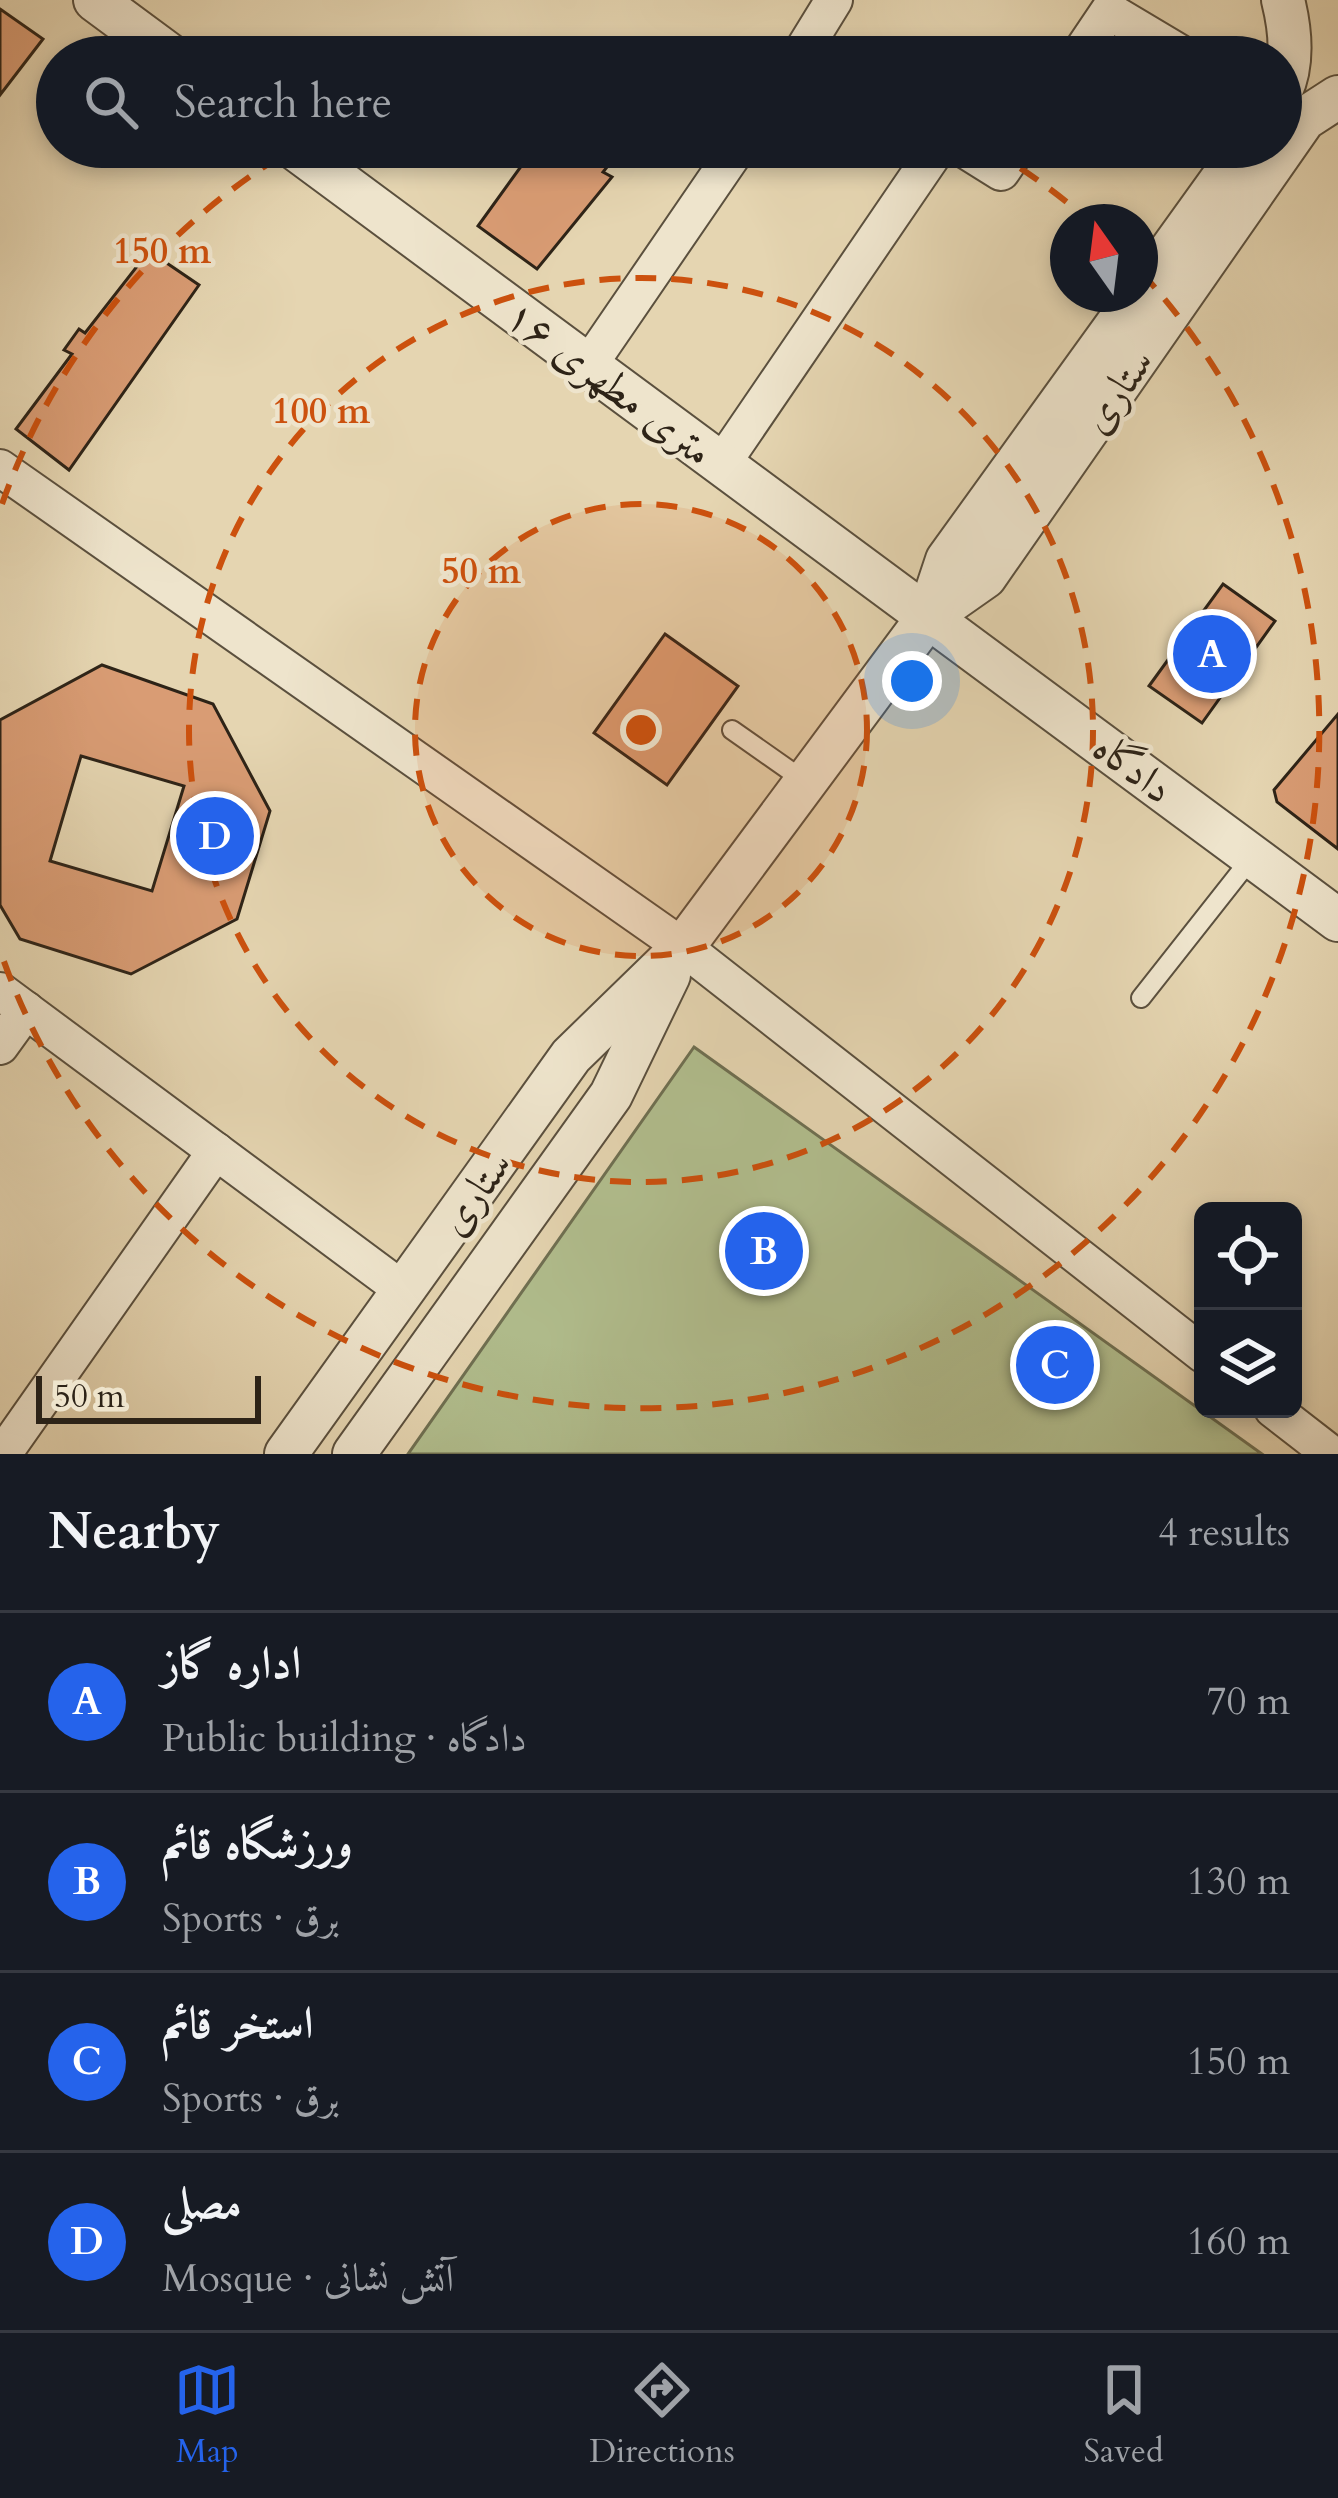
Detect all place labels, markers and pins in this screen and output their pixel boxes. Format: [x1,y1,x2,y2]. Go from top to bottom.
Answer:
pin: A [1173,609,1251,699]
centre of rings [620,709,662,751]
pin: D [176,791,254,881]
pin: B [725,1206,803,1296]
pin: C [1016,1320,1094,1410]

